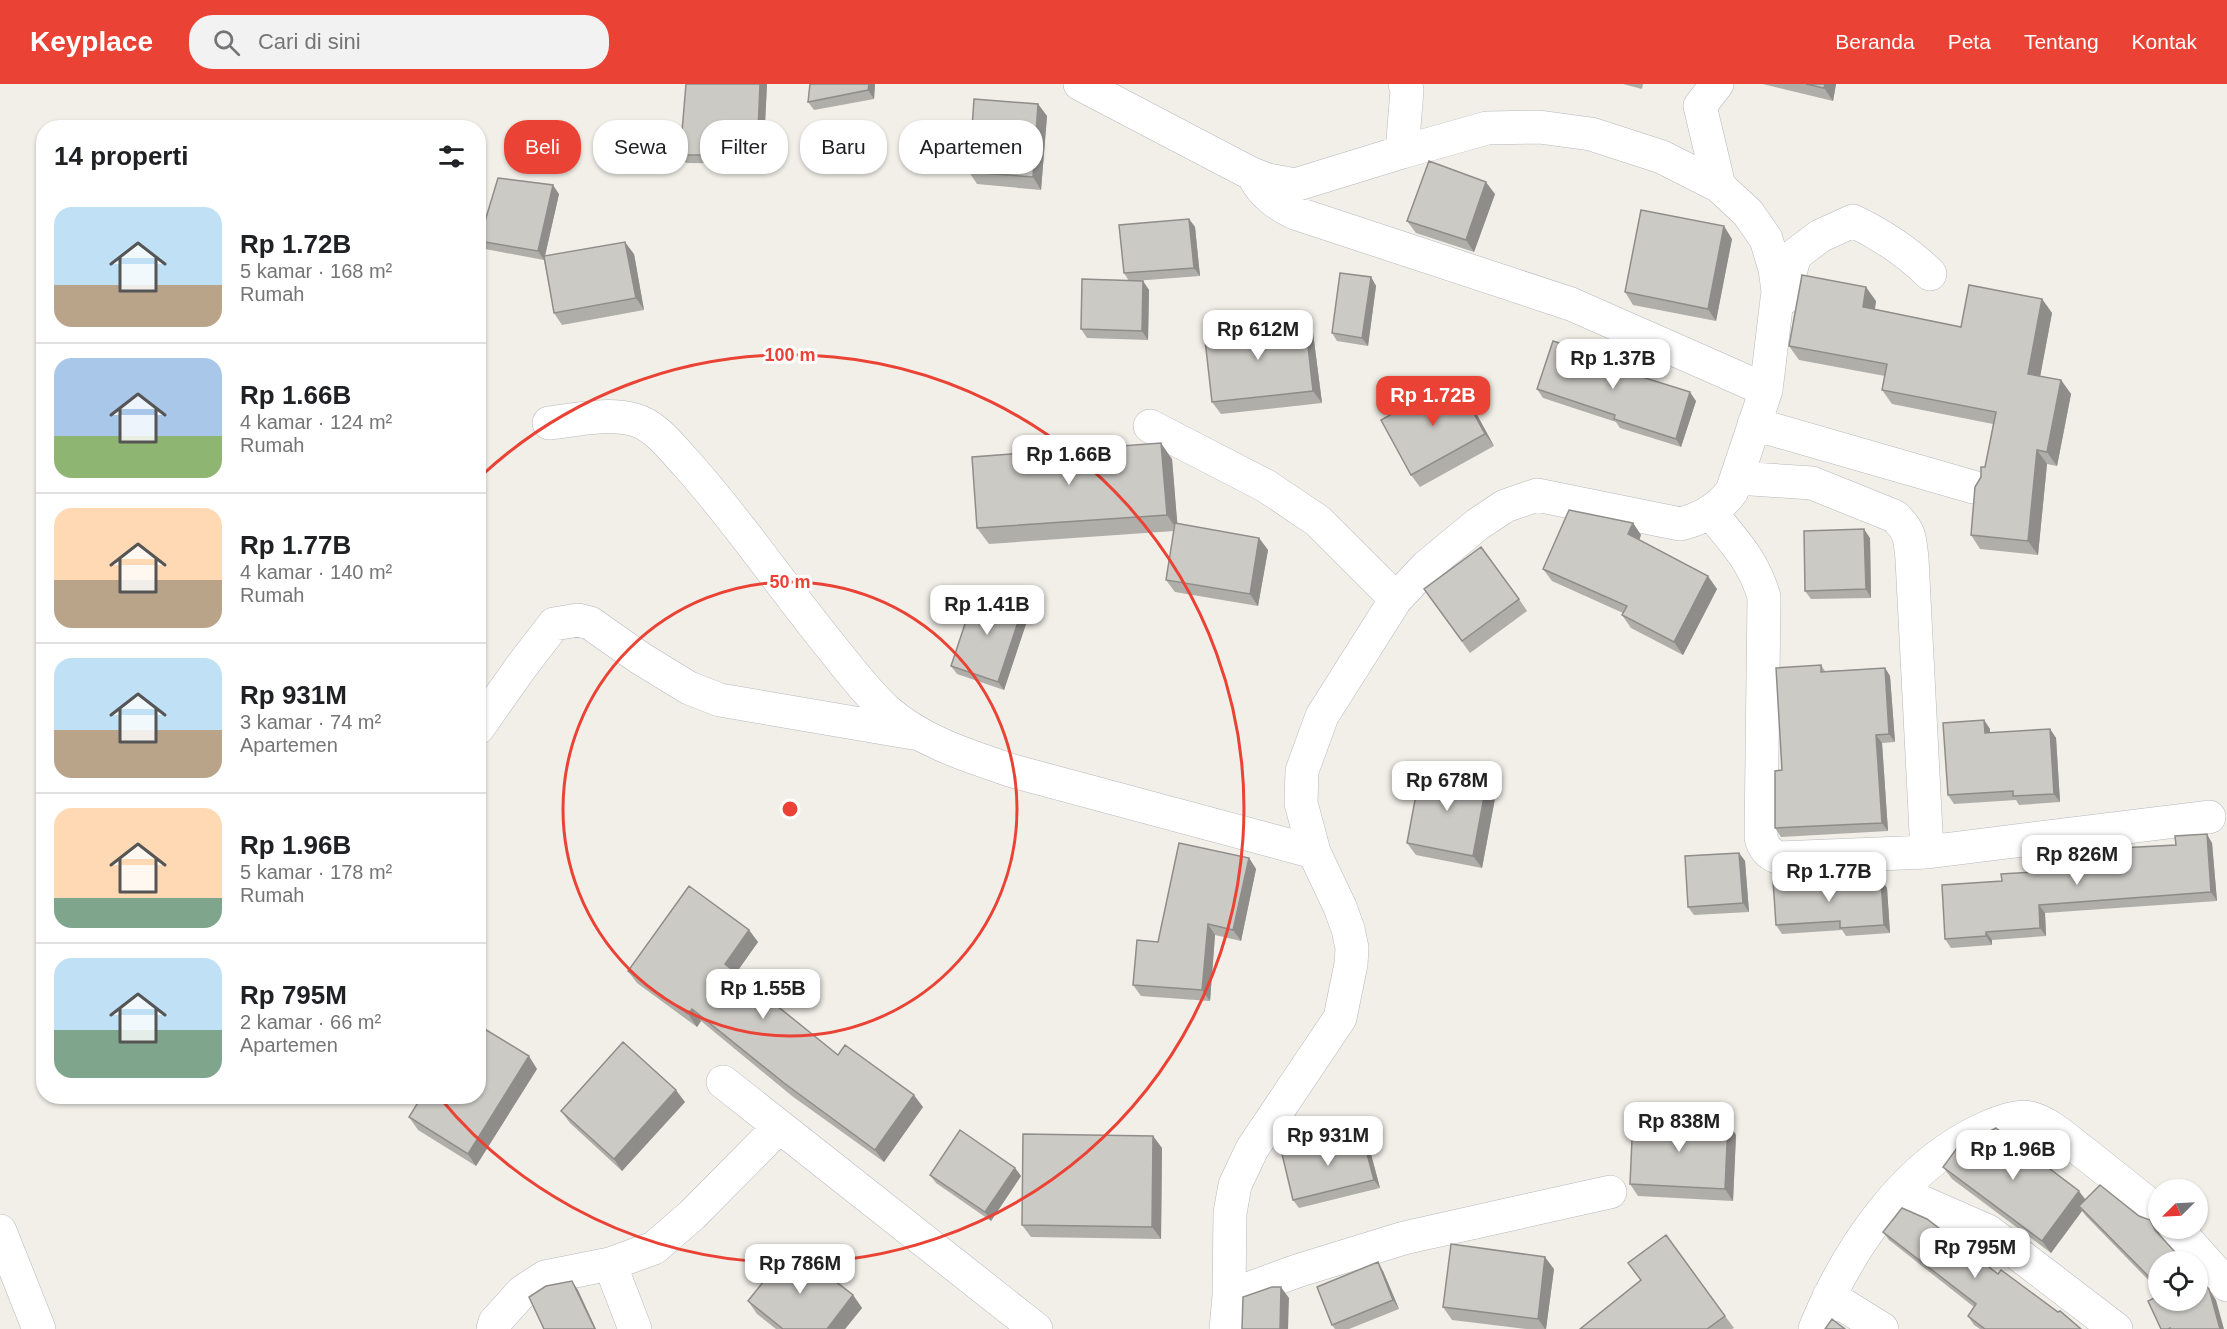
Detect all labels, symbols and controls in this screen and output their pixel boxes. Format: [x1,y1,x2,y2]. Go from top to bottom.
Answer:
search box [189,15,609,69]
text: Keyplace [30,26,153,57]
icon: search [210,26,243,59]
text: Cari di sini [258,29,361,54]
text: Beranda [1835,30,1915,53]
text: Peta [1948,30,1991,53]
text: Tentang [2024,30,2099,53]
text: Kontak [2132,30,2197,53]
chip: Beli [504,120,581,174]
chip: Sewa [593,120,688,174]
chip: Filter [700,120,788,174]
chip: Baru [800,120,887,174]
chip: Apartemen [899,120,1043,174]
icon: filters [435,140,468,173]
text: 14 properti [54,141,188,171]
text: Rp 1.72B [240,229,351,259]
icon: home [102,231,174,303]
text: 5 kamar · 168 m² [240,260,392,282]
text: Rumah [240,283,304,305]
pin: Rp 612M [1203,310,1313,361]
text: Rp 612M [1217,318,1299,340]
pin: Rp 1.37B [1551,339,1675,390]
text: 100 m [764,345,816,365]
text: Rp 1.37B [1570,347,1656,369]
pin: Rp 1.72B [1371,376,1495,427]
text: Rp 1.66B [240,380,351,410]
icon: home [102,382,174,454]
text: Rp 1.72B [1390,384,1476,406]
text: 4 kamar · 124 m² [240,411,392,433]
text: Rumah [240,434,304,456]
pin: Rp 1.66B [1007,435,1131,486]
text: Rp 1.66B [1026,443,1112,465]
text: Rp 1.77B [240,530,351,560]
icon: home [102,532,174,604]
text: 4 kamar · 140 m² [240,561,392,583]
text: 50 m [769,572,811,592]
text: Rumah [240,584,304,606]
pin: Rp 1.41B [925,585,1049,636]
text: Rp 1.41B [944,593,1030,615]
text: Rp 931M [240,680,347,710]
icon: home [102,682,174,754]
text: 3 kamar · 74 m² [240,711,381,733]
text: Apartemen [240,734,338,756]
pin: Rp 678M [1392,761,1502,812]
text: Rp 678M [1406,769,1488,791]
centre of rings [780,799,800,819]
text: Rp 1.96B [240,830,351,860]
icon: home [102,832,174,904]
pin: Rp 826M [2022,835,2132,886]
text: Rp 826M [2036,843,2118,865]
pin: Rp 1.77B [1767,852,1891,903]
text: Rp 1.77B [1786,860,1872,882]
text: 5 kamar · 178 m² [240,861,392,883]
text: Rumah [240,884,304,906]
pin: Rp 1.55B [701,969,825,1020]
text: Rp 1.55B [720,977,806,999]
text: Rp 795M [240,980,347,1010]
icon: home [102,982,174,1054]
text: 2 kamar · 66 m² [240,1011,381,1033]
text: Apartemen [240,1034,338,1056]
pin: Rp 838M [1624,1102,1734,1153]
text: Rp 838M [1638,1110,1720,1132]
pin: Rp 931M [1273,1116,1383,1167]
text: Rp 931M [1287,1124,1369,1146]
pin: Rp 1.96B [1951,1130,2075,1181]
text: Rp 1.96B [1970,1138,2056,1160]
north arrow [2148,1179,2208,1239]
map controls [2148,1179,2208,1311]
pin: Rp 795M [1920,1228,2030,1279]
text: Rp 795M [1934,1236,2016,1258]
pin: Rp 786M [745,1244,855,1295]
button: locate [2148,1251,2208,1311]
text: Rp 786M [759,1252,841,1274]

